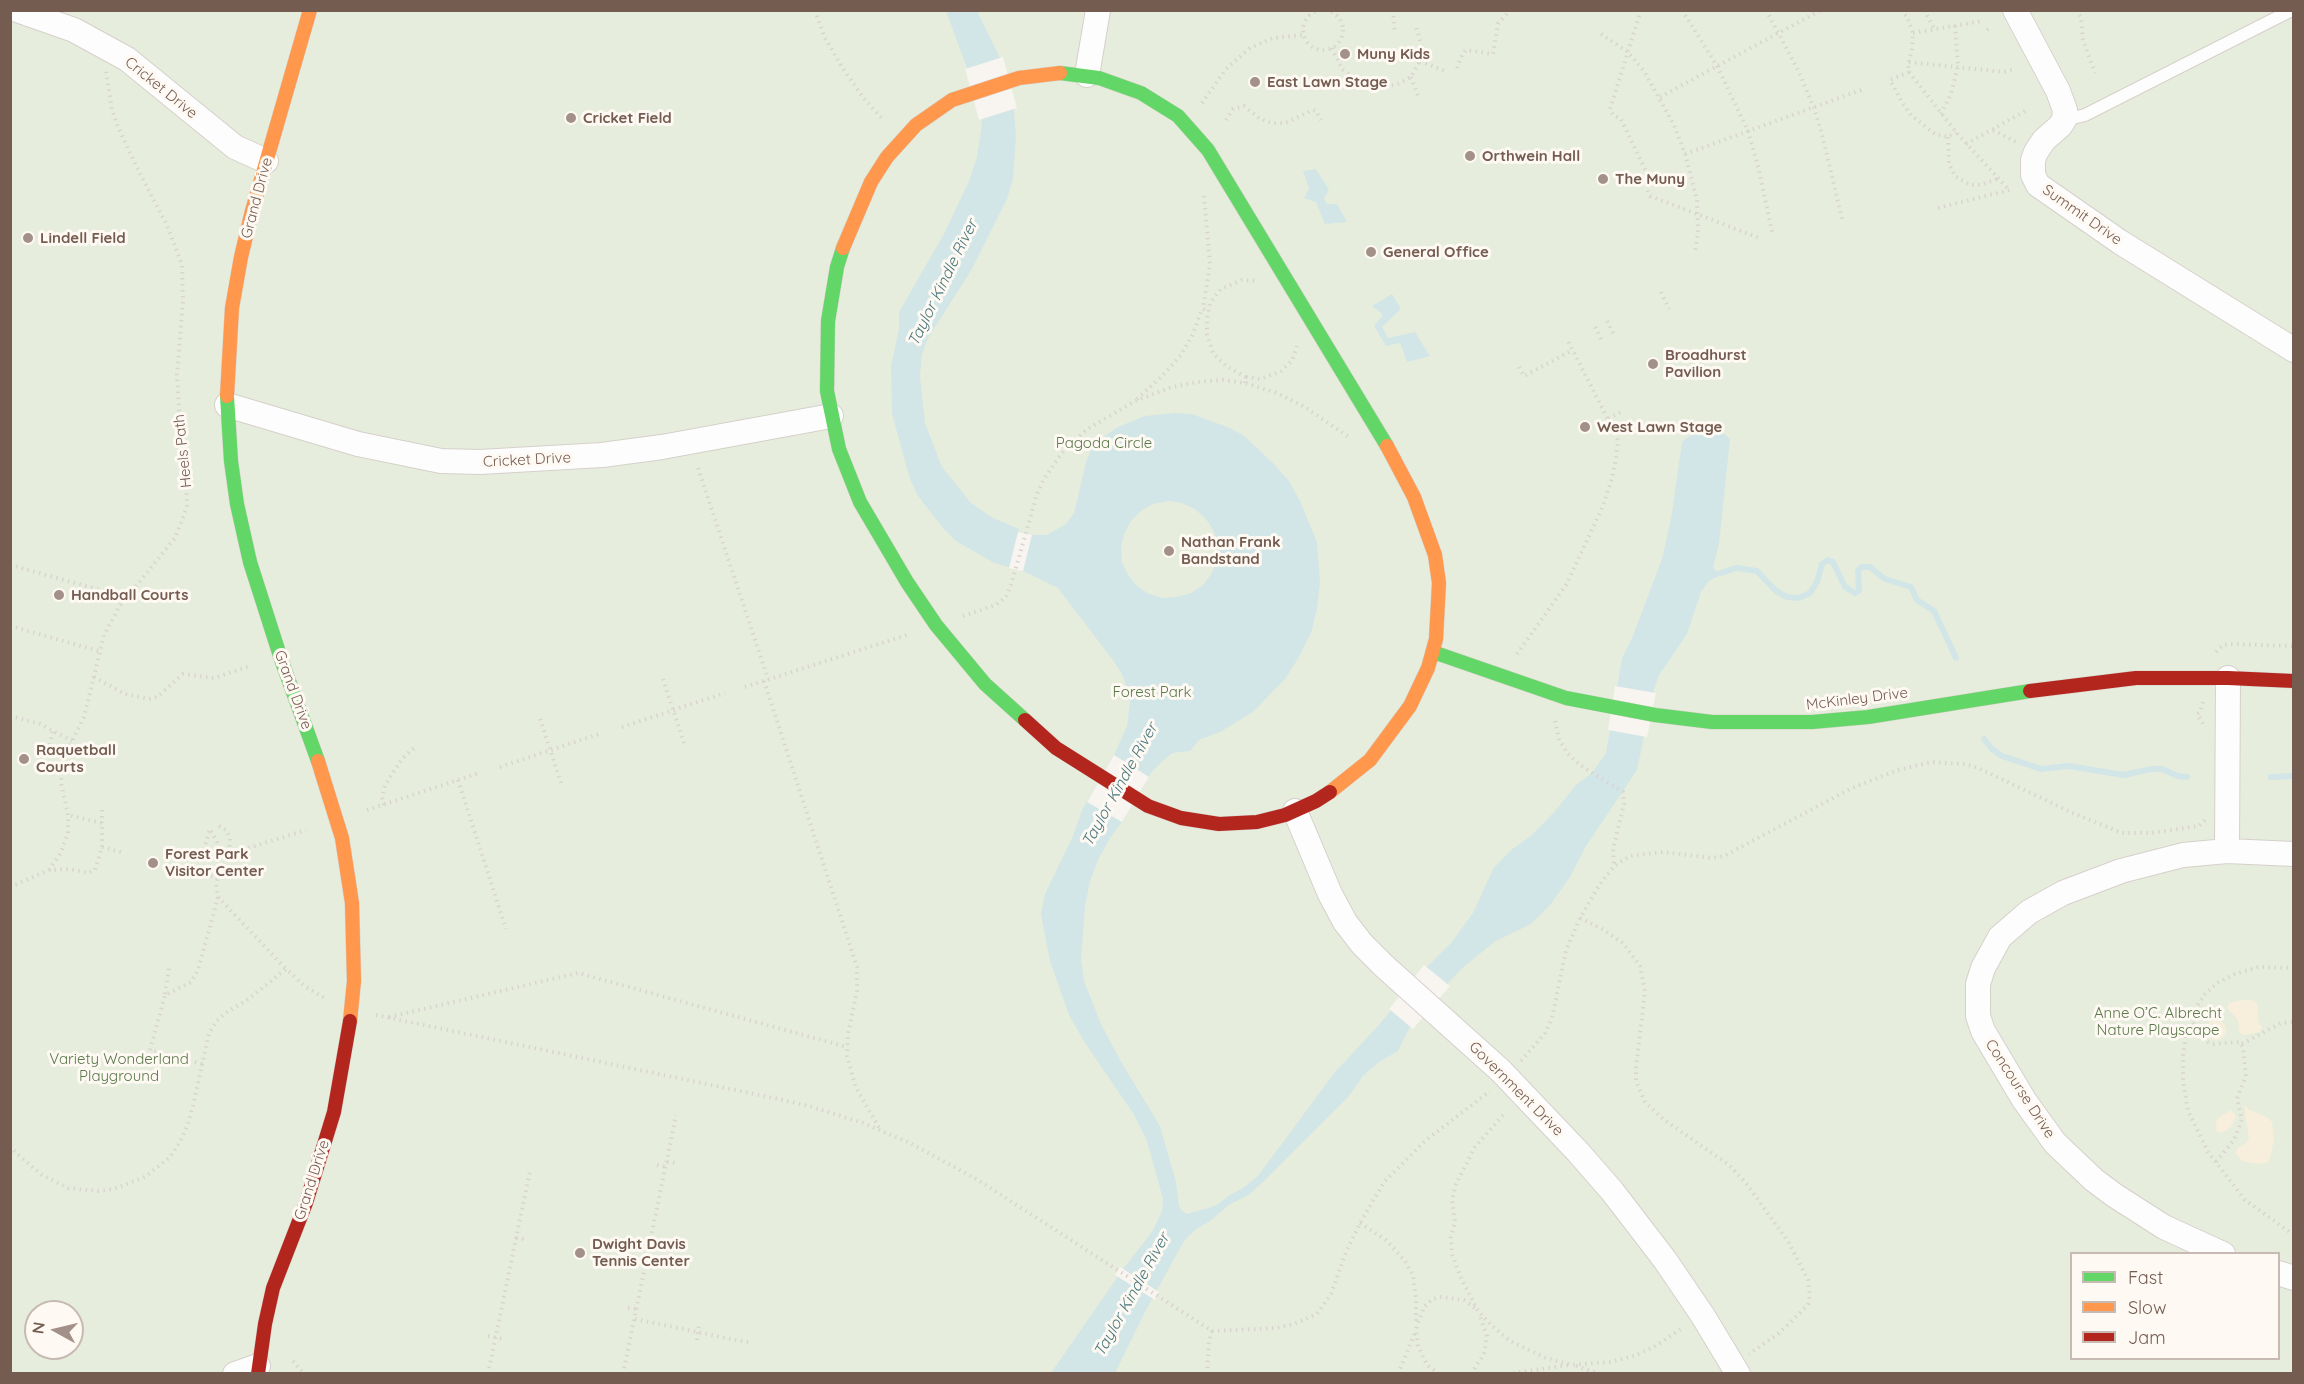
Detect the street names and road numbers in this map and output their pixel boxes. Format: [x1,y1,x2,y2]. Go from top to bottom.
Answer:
street label: Cricket Drive [121,53,201,123]
street label: Grand Drive [238,156,276,240]
street label: Summit Drive [2039,181,2125,249]
street label: Heels Path [170,413,196,489]
street label: Cricket Drive [483,449,571,471]
street label: Grand Drive [270,648,316,732]
street label: McKinley Drive [1805,684,1909,714]
street label: Concourse Drive [1981,1036,2059,1142]
street label: Government Drive [1465,1038,1567,1140]
street label: Grand Drive [291,1138,333,1222]

